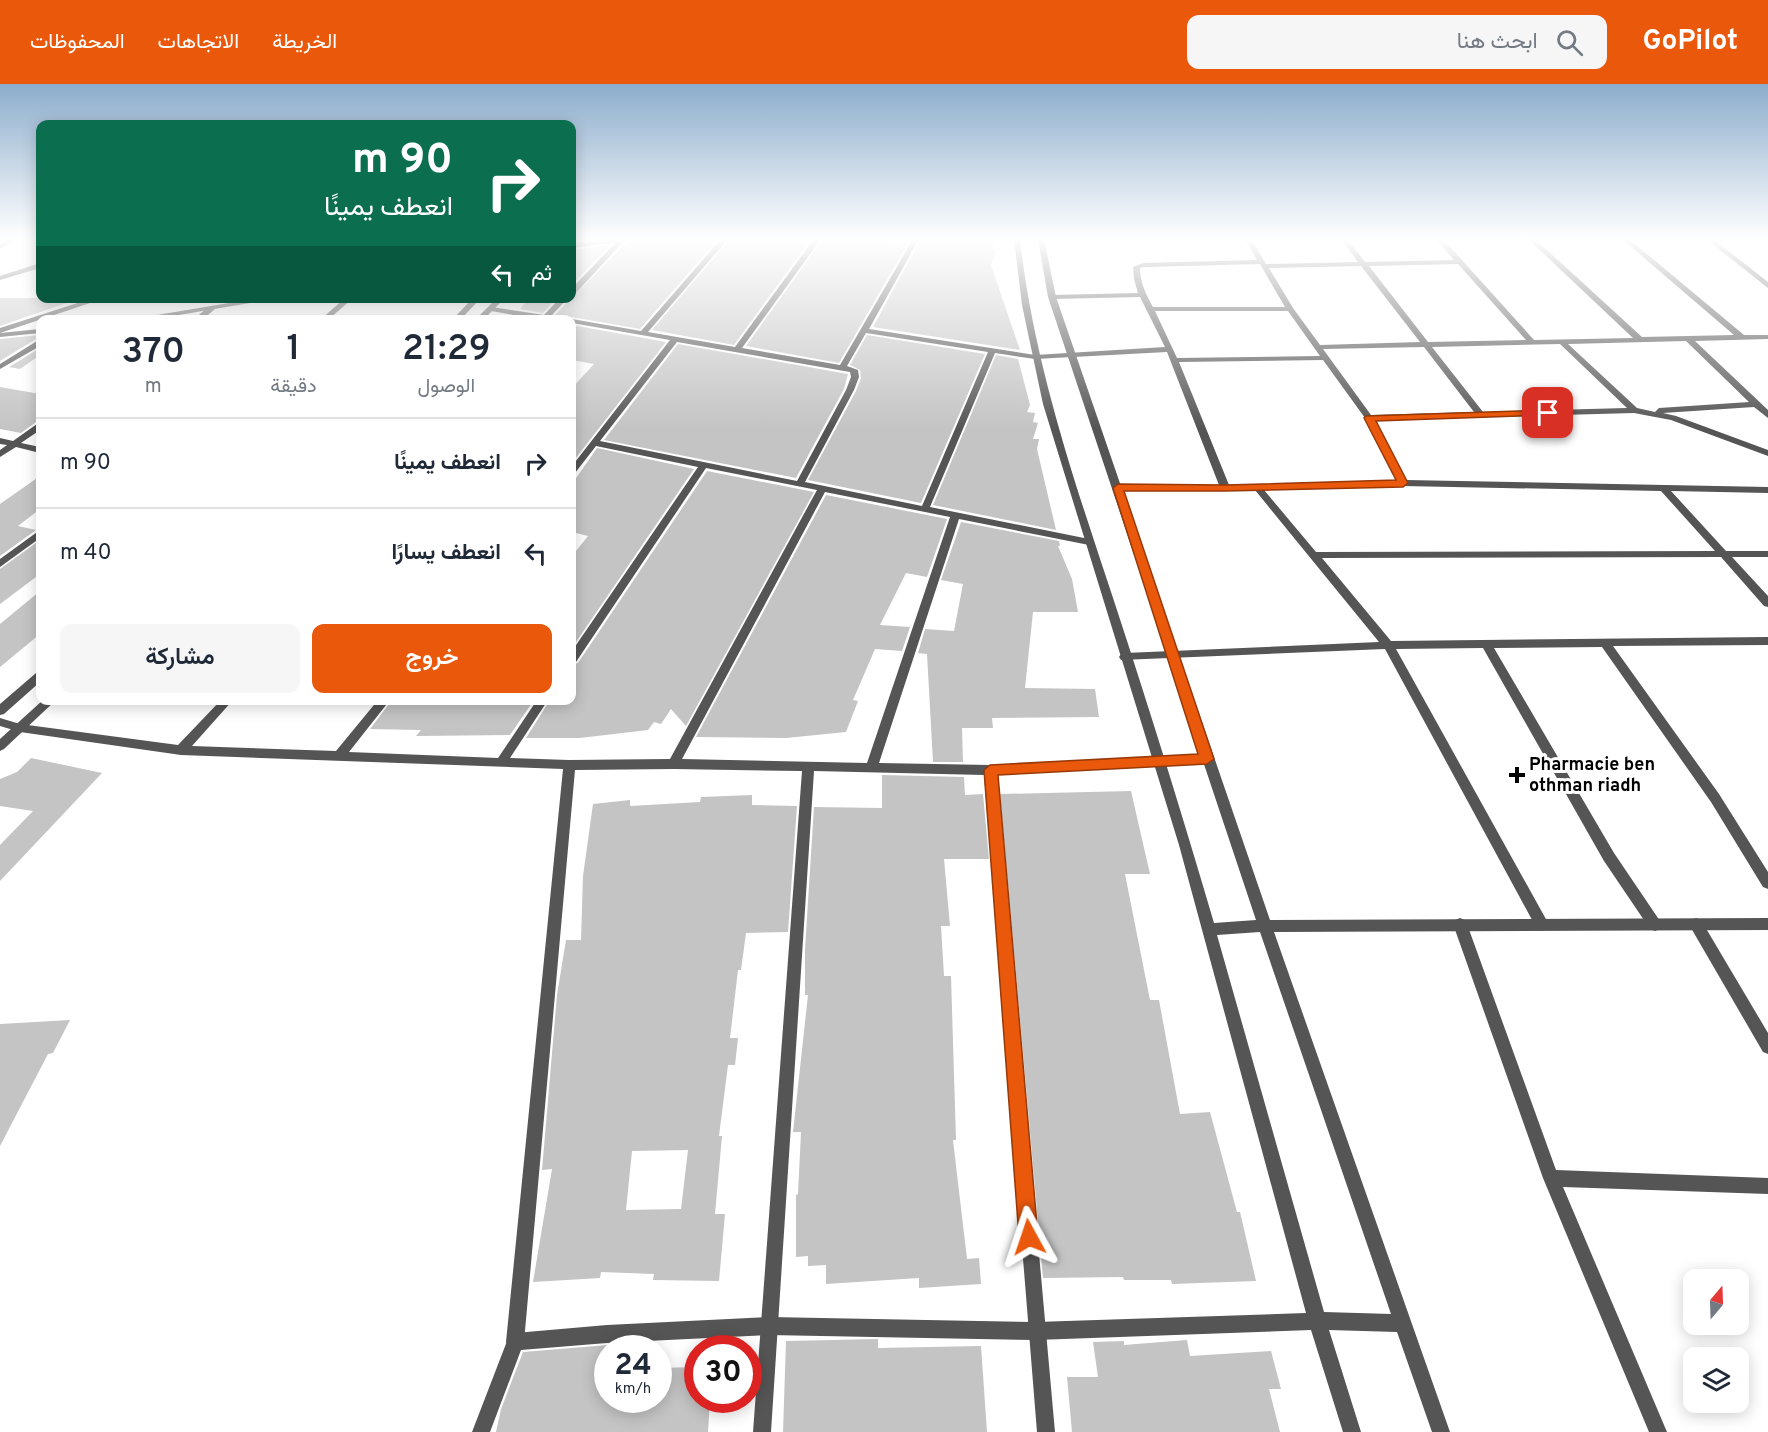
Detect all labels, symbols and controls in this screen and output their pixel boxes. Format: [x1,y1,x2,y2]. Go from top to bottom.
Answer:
search box [1187,15,1607,69]
text: GoPilot [1643,24,1738,60]
icon: search [1553,26,1586,59]
text: المحفوظات [30,29,125,56]
text: الاتجاهات [158,29,239,56]
text: الخريطة [272,29,337,56]
text: ابحث هنا [1457,29,1538,56]
text: 90 m [352,135,453,188]
icon: right [474,144,552,222]
text: انعطف يمينًا [324,191,453,225]
icon: left [486,258,519,291]
text: ثم [531,261,552,288]
text: 1 [286,327,301,373]
text: 21:29 [402,327,491,373]
text: 370 [121,330,185,376]
text: m [145,374,162,400]
text: دقيقة [270,374,317,400]
text: الوصول [417,374,475,400]
pin [1522,387,1573,438]
icon: arrive [1531,396,1564,429]
icon: right [519,447,552,480]
text: 90 m [60,450,111,477]
text: انعطف يمينًا [394,450,501,477]
icon: left [519,537,552,570]
text: 40 m [60,540,112,567]
text: انعطف يسارًا [391,540,501,567]
button: مشاركة [60,624,300,693]
button: خروج [312,624,552,693]
place label: Pharmacie ben othman riadh [1529,754,1655,798]
marker: Pharmacie ben othman riadh [1510,768,1524,782]
position arrow [997,1205,1061,1269]
north arrow [1683,1269,1749,1335]
map controls [1683,1269,1749,1413]
speed limit sign: 30 [684,1335,762,1413]
button: layers [1683,1347,1749,1413]
text: 24 [614,1348,652,1385]
text: km/h [615,1380,651,1399]

